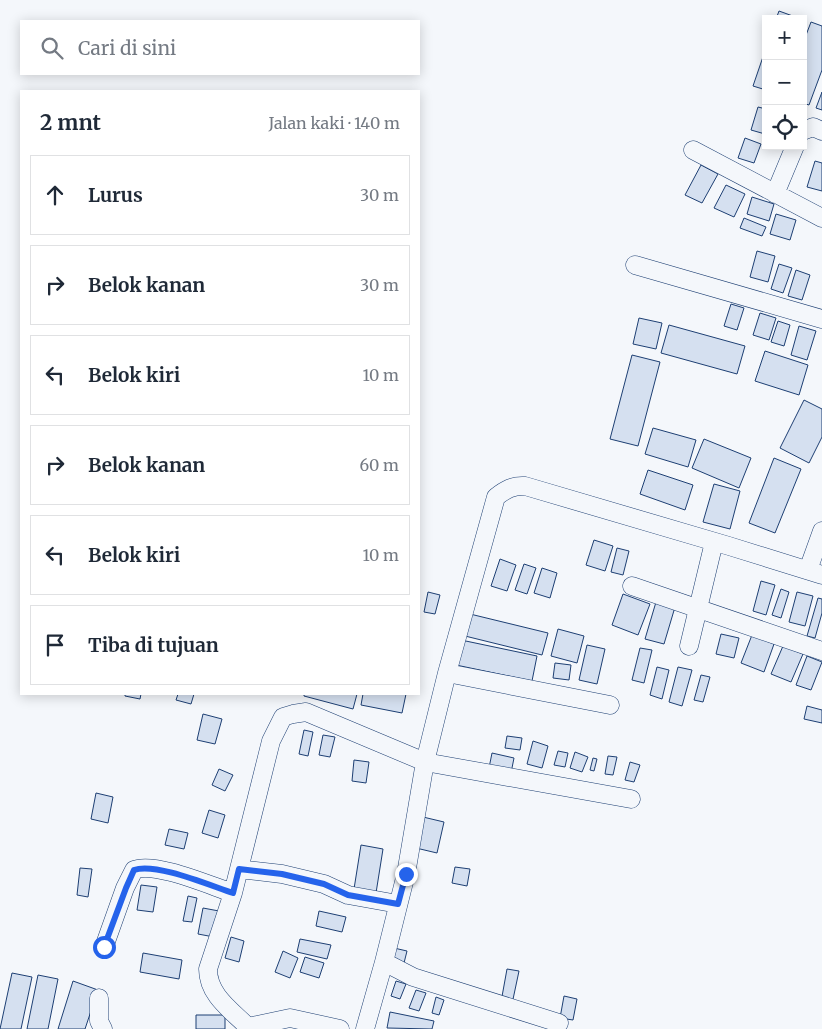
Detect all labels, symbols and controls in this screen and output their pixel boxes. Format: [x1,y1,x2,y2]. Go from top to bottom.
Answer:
map controls [762,15,807,150]
button: + [762,15,807,60]
search box [20,20,420,75]
icon: search [38,34,66,62]
text: Cari di sini [78,36,176,60]
button: − [762,60,807,105]
button: locate [762,105,807,150]
text: 2 mnt [40,109,101,136]
text: Jalan kaki · 140 m [268,113,400,133]
icon: ahead [41,181,69,209]
text: Lurus [88,183,143,207]
text: 30 m [360,185,399,205]
icon: right [41,271,69,299]
text: Belok kanan [88,273,205,297]
text: 30 m [360,275,399,295]
icon: left [41,361,69,389]
text: Belok kiri [88,363,180,387]
text: 10 m [362,365,399,385]
icon: right [41,451,69,479]
text: Belok kanan [88,453,205,477]
text: 60 m [359,455,399,475]
icon: left [41,541,69,569]
text: Belok kiri [88,543,180,567]
text: 10 m [362,545,399,565]
icon: arrive [41,631,69,659]
text: Tiba di tujuan [88,633,219,657]
route end [395,863,418,886]
route start [93,936,116,959]

